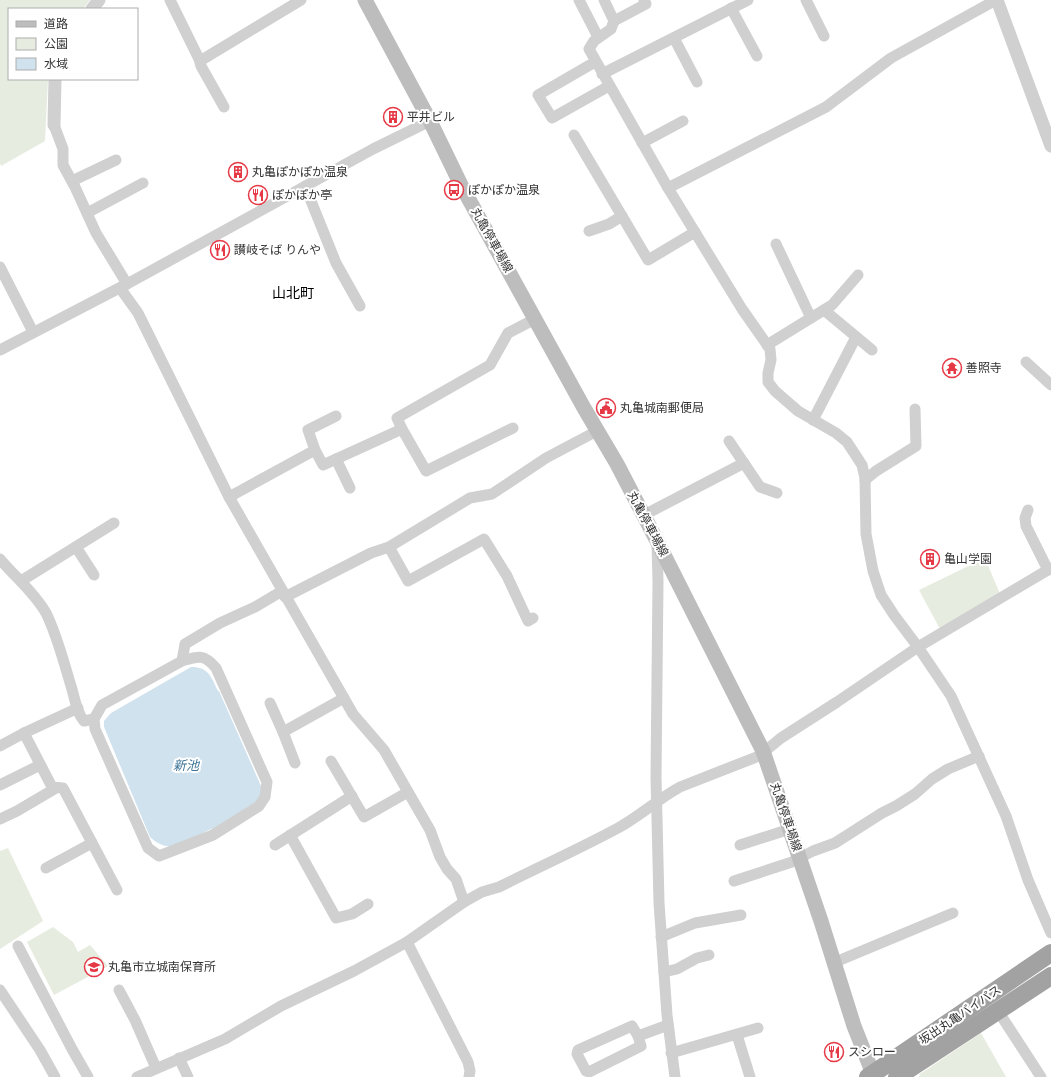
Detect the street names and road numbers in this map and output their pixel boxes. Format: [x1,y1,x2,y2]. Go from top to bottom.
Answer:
street label: 丸亀停車場線 [468,205,516,275]
street label: 丸亀停車場線 [625,489,671,559]
street label: 丸亀停車場線 [768,781,804,853]
street label: 坂出丸亀バイパス [916,982,1004,1048]

